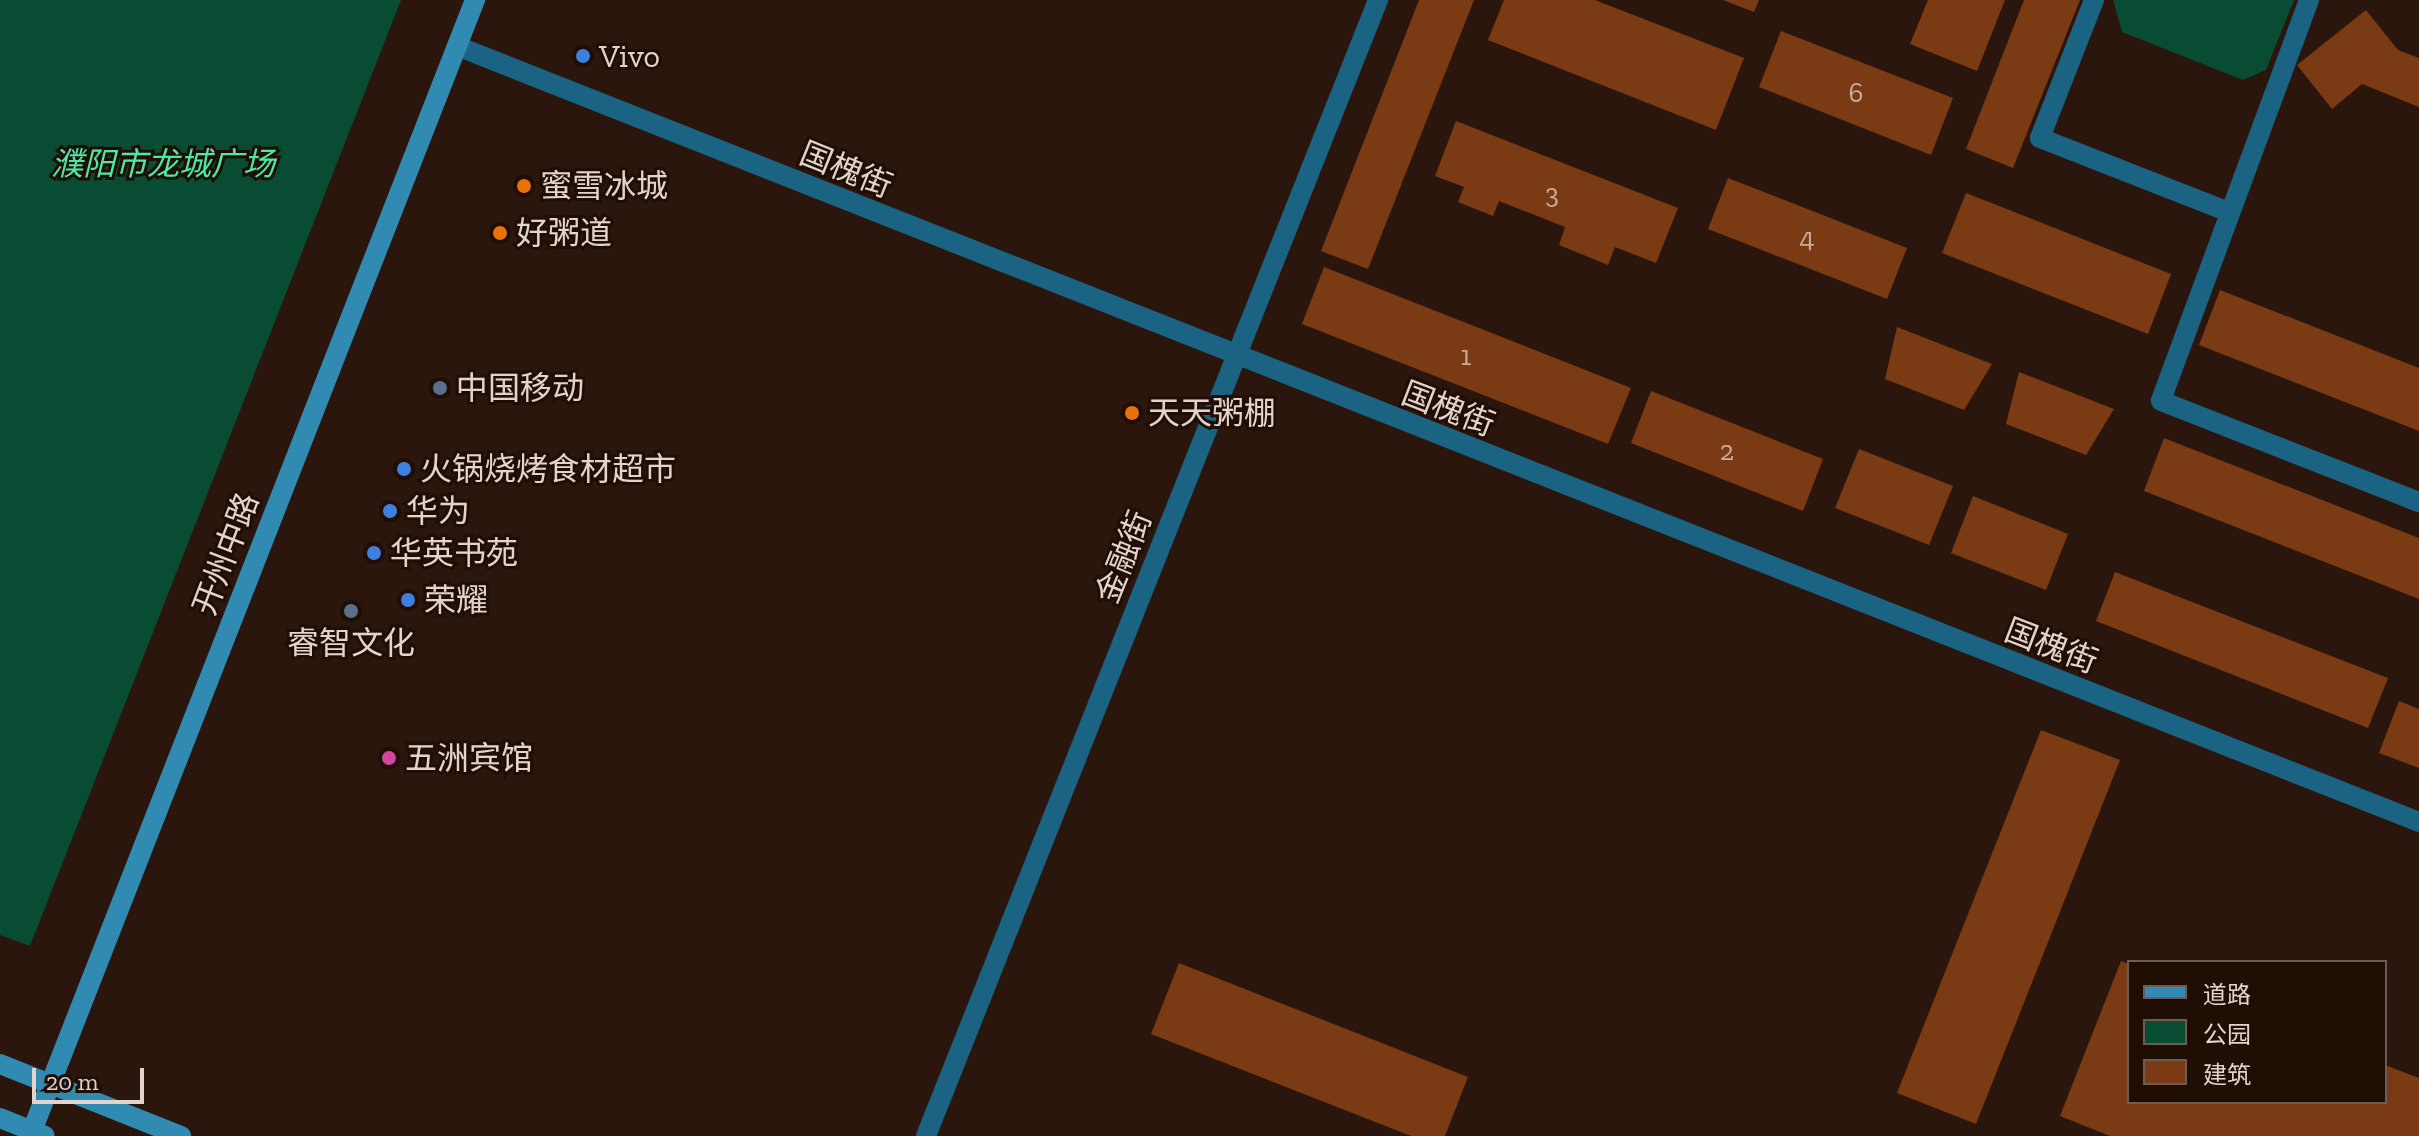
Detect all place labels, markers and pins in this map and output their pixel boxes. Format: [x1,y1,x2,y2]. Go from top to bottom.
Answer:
place label: Vivo [599,37,660,75]
marker: Vivo [574,47,592,65]
place label: 蜜雪冰城 [540,167,668,205]
marker: 蜜雪冰城 [515,177,533,195]
place label: 好粥道 [516,214,612,252]
marker: 好粥道 [491,224,509,242]
place label: 中国移动 [456,369,584,407]
marker: 中国移动 [431,379,449,397]
place label: 天天粥棚 [1148,394,1276,432]
marker: 天天粥棚 [1123,404,1141,422]
place label: 火锅烧烤食材超市 [420,450,676,488]
marker: 火锅烧烤食材超市 [395,460,413,478]
place label: 华为 [406,492,470,530]
marker: 华为 [381,502,399,520]
place label: 华英书苑 [390,534,518,572]
marker: 华英书苑 [365,544,383,562]
place label: 荣耀 [424,581,488,619]
marker: 荣耀 [399,591,417,609]
marker: 睿智文化 [342,602,360,620]
place label: 睿智文化 [287,624,415,662]
place label: 五洲宾馆 [405,739,533,777]
marker: 五洲宾馆 [380,749,398,767]

